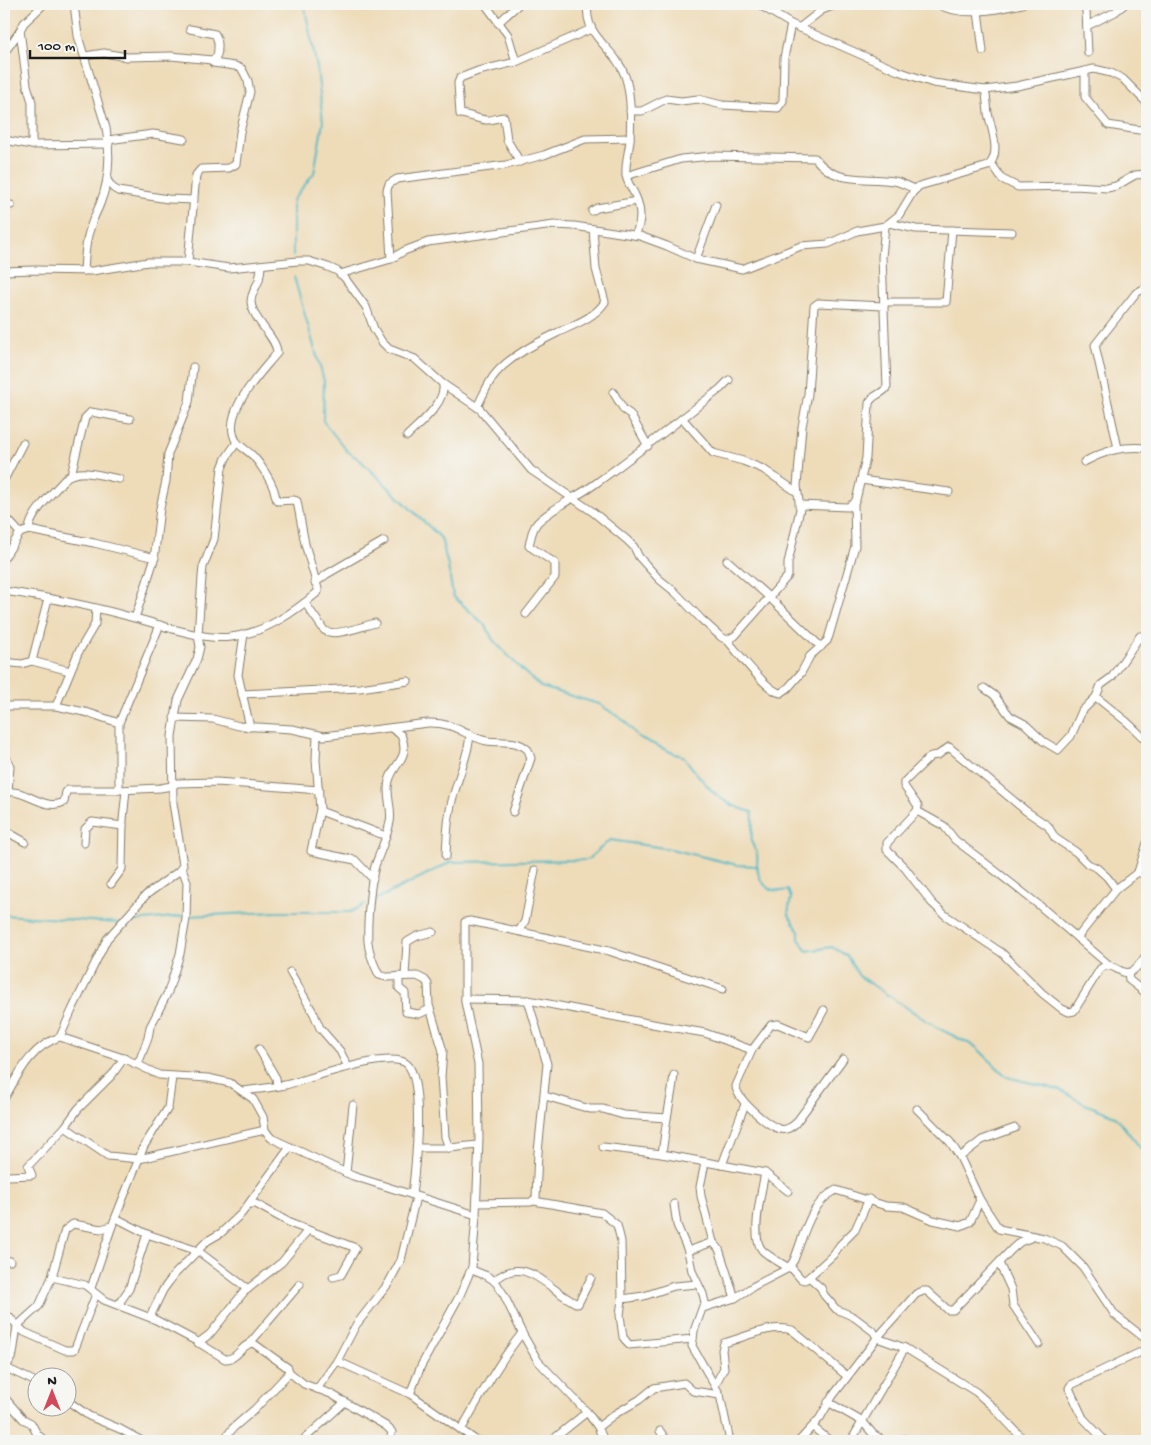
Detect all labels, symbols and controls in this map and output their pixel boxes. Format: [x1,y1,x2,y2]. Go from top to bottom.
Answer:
scale bar [30,28,125,60]
text: 100 m [37,38,76,56]
north arrow [28,1368,78,1418]
text: N [47,1373,57,1390]

